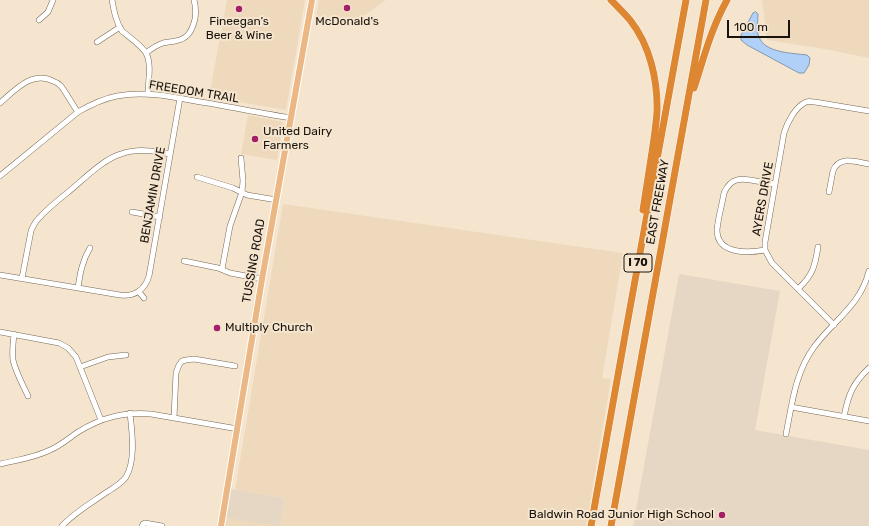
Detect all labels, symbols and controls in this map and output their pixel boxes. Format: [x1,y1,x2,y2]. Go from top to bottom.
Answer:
marker: McDonald's [342,3,352,13]
marker: Fineegan’s Beer & Wine [234,4,244,14]
scale bar [729,12,792,38]
place label: Fineegan’s Beer & Wine [206,15,272,43]
place label: McDonald's [315,15,379,29]
text: 100 m [734,20,768,34]
street label: FREEDOM TRAIL [148,78,240,106]
place label: United Dairy Farmers [263,125,332,153]
marker: United Dairy Farmers [250,134,260,144]
street label: BENJAMIN DRIVE [137,146,169,244]
street label: EAST FREEWAY [643,158,673,246]
street label: AYERS DRIVE [749,161,777,237]
street label: TUSSING ROAD [240,218,268,304]
road number: I 70 [624,254,652,272]
place label: Multiply Church [225,321,313,335]
marker: Multiply Church [212,323,222,333]
place label: Baldwin Road Junior High School [529,508,714,522]
marker: Baldwin Road Junior High School [717,510,727,520]

